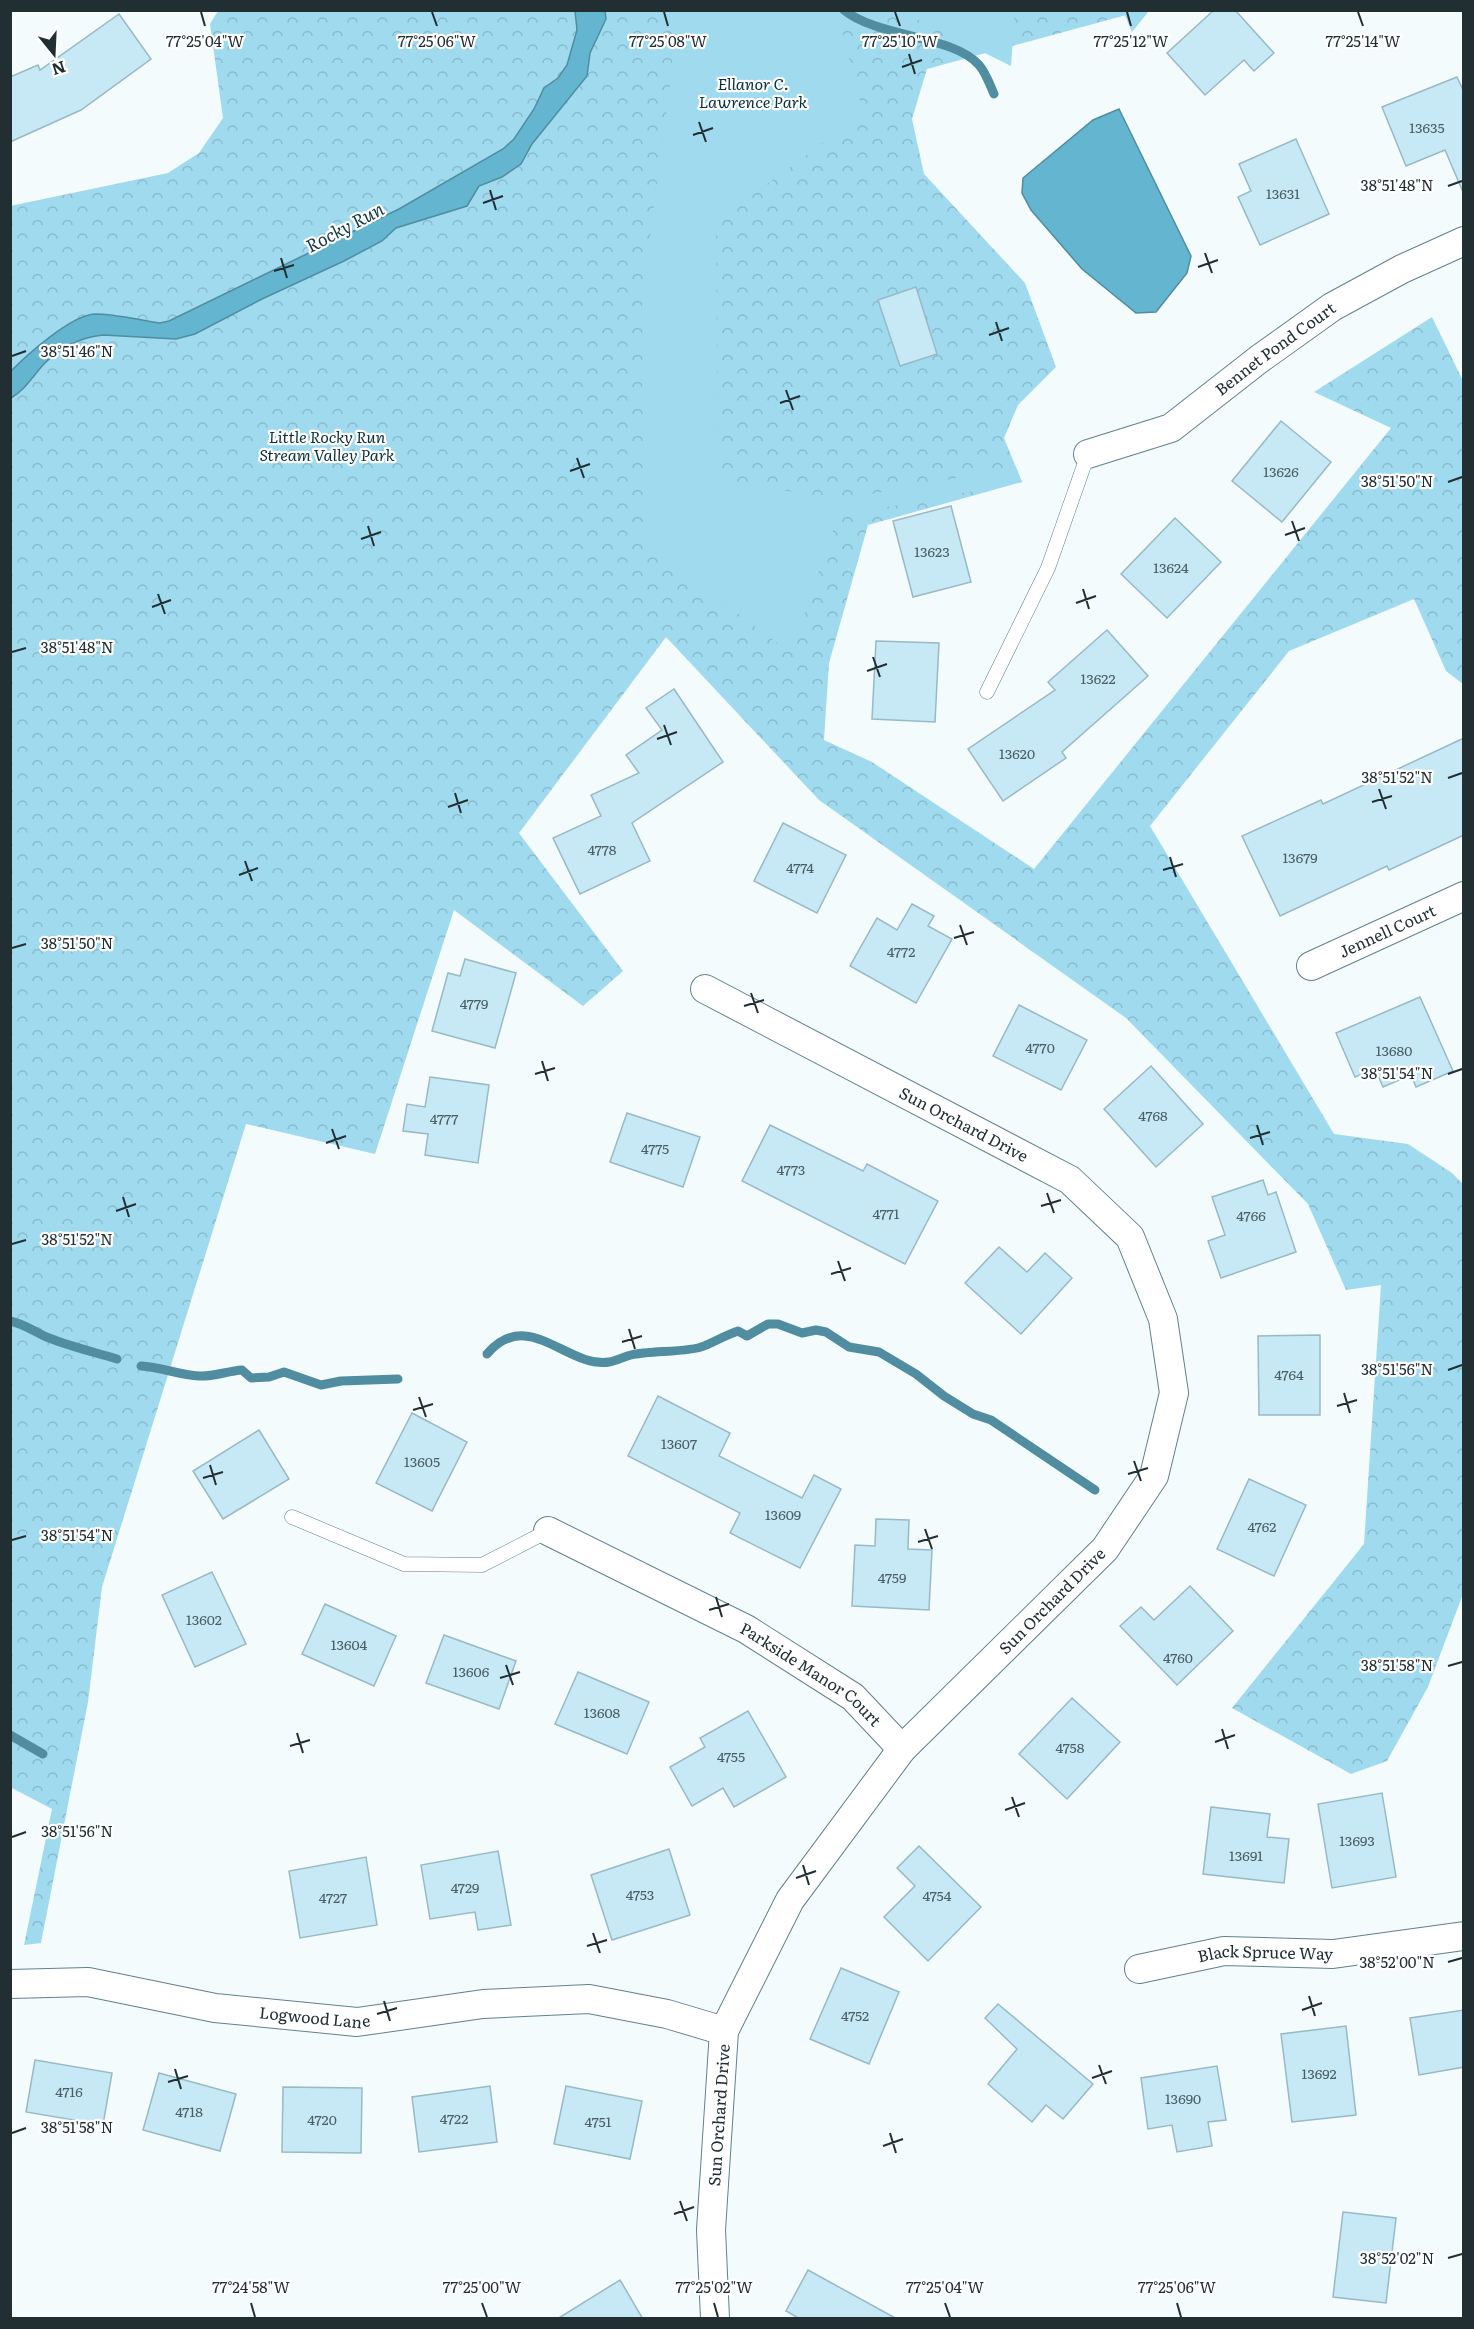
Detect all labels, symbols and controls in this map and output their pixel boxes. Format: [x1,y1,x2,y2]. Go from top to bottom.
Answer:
north arrow [24,24,84,84]
text: 77°25'04"W [166,29,245,52]
text: 77°25'06"W [398,29,477,52]
text: 77°25'08"W [629,29,708,52]
text: 77°25'10"W [862,29,939,52]
text: 77°25'12"W [1094,29,1169,52]
text: 77°25'14"W [1326,29,1401,52]
text: N [49,56,69,83]
park label: Ellanor C. Lawrence Park [699,71,808,113]
house number: 13635 [1409,117,1445,137]
text: 38°51'48"N [1361,173,1433,196]
house number: 13631 [1266,183,1300,203]
water label: Rocky Run [300,195,388,259]
street label: Bennet Pond Court [1209,295,1340,400]
text: 38°51'46"N [41,339,113,362]
park label: Little Rocky Run Stream Valley Park [259,424,395,466]
house number: 13626 [1263,461,1299,481]
text: 38°51'50"N [1361,469,1433,492]
house number: 13623 [914,541,950,561]
house number: 13624 [1153,557,1189,577]
text: 38°51'48"N [41,635,113,658]
house number: 13622 [1081,668,1116,688]
house number: 13620 [999,743,1035,763]
text: 38°51'52"N [1361,765,1433,788]
house number: 4778 [587,839,617,859]
house number: 13679 [1282,847,1318,867]
house number: 4774 [786,857,814,877]
street label: Jennell Court [1335,897,1440,963]
text: 38°51'50"N [41,931,113,954]
house number: 4772 [887,941,915,961]
house number: 4779 [460,993,488,1013]
house number: 4770 [1025,1037,1055,1057]
house number: 13680 [1376,1040,1412,1060]
text: 38°51'54"N [1361,1061,1433,1084]
street label: Sun Orchard Drive [896,1080,1033,1167]
house number: 4768 [1138,1105,1168,1125]
house number: 4777 [430,1108,458,1128]
house number: 4775 [641,1138,669,1158]
house number: 4773 [777,1159,805,1179]
house number: 4771 [872,1203,900,1223]
house number: 4766 [1236,1205,1266,1225]
text: 38°51'52"N [41,1227,113,1250]
text: 38°51'56"N [1361,1357,1433,1380]
house number: 4764 [1274,1364,1304,1384]
house number: 13607 [661,1433,697,1453]
house number: 13605 [404,1451,440,1471]
house number: 13609 [765,1504,801,1524]
house number: 4762 [1248,1516,1276,1536]
text: 38°51'54"N [41,1523,113,1546]
street label: Sun Orchard Drive [993,1542,1110,1659]
house number: 4759 [878,1567,906,1587]
house number: 13602 [186,1609,222,1629]
street label: Parkside Manor Court [737,1615,888,1731]
house number: 13604 [331,1634,368,1654]
house number: 4760 [1163,1647,1193,1667]
text: 38°51'58"N [1361,1653,1433,1676]
house number: 13606 [453,1661,490,1681]
house number: 13608 [584,1702,621,1722]
house number: 4758 [1056,1737,1085,1757]
house number: 4755 [717,1746,745,1766]
text: 38°51'56"N [41,1819,113,1842]
house number: 13693 [1339,1830,1375,1850]
house number: 13691 [1229,1845,1263,1865]
house number: 4729 [451,1877,479,1897]
house number: 4753 [626,1884,654,1904]
house number: 4754 [923,1885,952,1905]
house number: 4727 [319,1887,347,1907]
street label: Black Spruce Way [1195,1938,1334,1967]
text: 38°52'00"N [1359,1950,1435,1973]
street label: Logwood Lane [258,1999,372,2033]
house number: 4752 [841,2005,869,2025]
street label: Sun Orchard Drive [701,2043,735,2187]
house number: 13692 [1301,2063,1337,2083]
house number: 4716 [55,2081,83,2101]
house number: 13690 [1165,2088,1201,2108]
house number: 4718 [175,2101,203,2121]
house number: 4722 [440,2108,468,2128]
house number: 4720 [307,2109,337,2129]
house number: 4751 [585,2111,612,2131]
text: 38°51'58"N [41,2115,113,2138]
text: 38°52'02"N [1360,2246,1434,2269]
text: 77°24'58"W [212,2275,290,2298]
text: 77°25'00"W [443,2275,522,2298]
text: 77°25'02"W [675,2275,753,2298]
text: 77°25'04"W [906,2275,985,2298]
text: 77°25'06"W [1138,2275,1217,2298]

